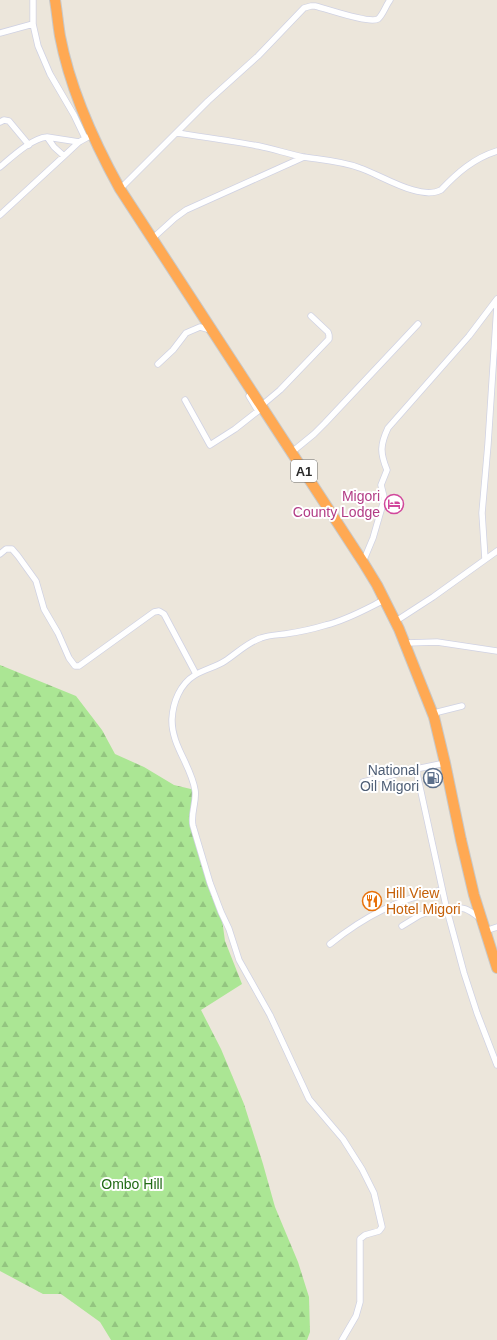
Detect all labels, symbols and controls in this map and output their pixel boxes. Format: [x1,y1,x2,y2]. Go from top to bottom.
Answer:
road number: A1 [291,460,317,482]
place label: Migori County Lodge [293,488,380,520]
hotel icon: Migori County Lodge [383,493,405,515]
place label: National Oil Migori [360,762,419,794]
fuel station icon: National Oil Migori [422,767,444,789]
place label: Hill View Hotel Migori [386,885,461,917]
restaurant icon: Hill View Hotel Migori [361,890,383,912]
park label: Ombo Hill [101,1176,163,1192]

